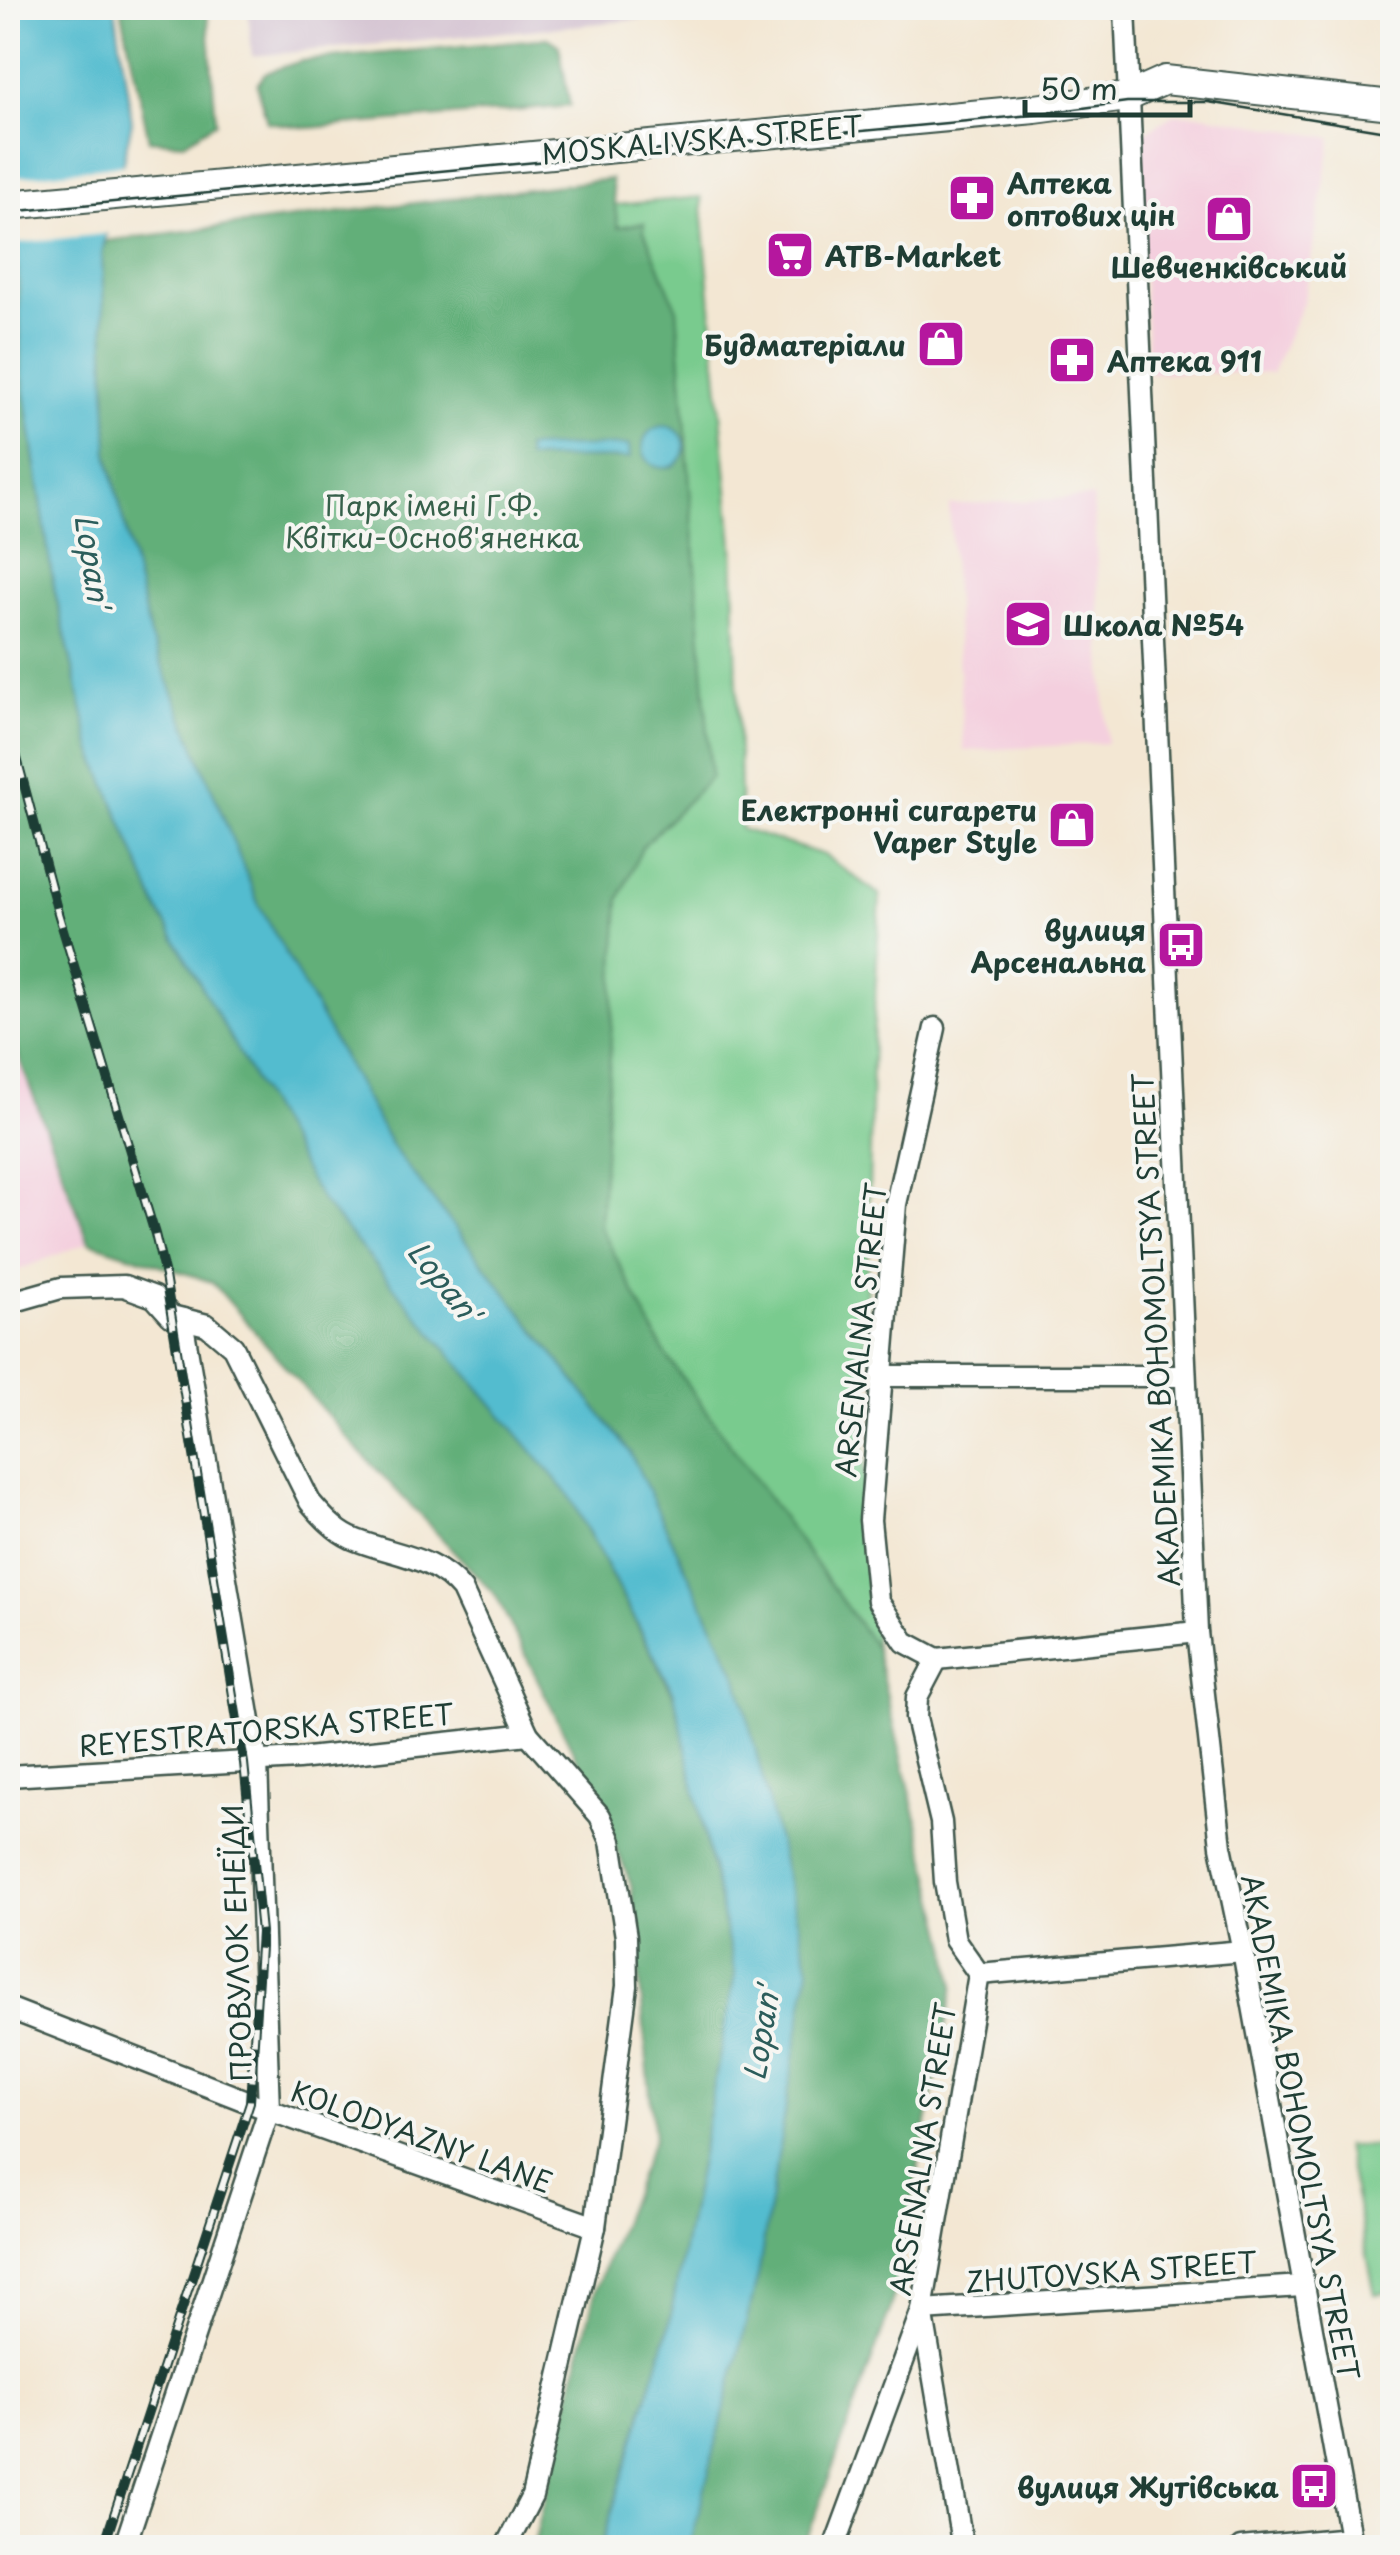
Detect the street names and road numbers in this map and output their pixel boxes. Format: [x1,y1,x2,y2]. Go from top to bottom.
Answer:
street label: MOSKALIVSKA STREET [540,103,865,174]
street label: AKADEMIKA BOHOMOLTSYA STREET [1120,1071,1190,1588]
street label: ARSENALNA STREET [823,1180,897,1479]
street label: REYESTRATORSKA STREET [77,1691,455,1767]
street label: ПРОВУЛОК ЕНЕЇДИ [210,1803,262,2083]
street label: AKADEMIKA BOHOMOLTSYA STREET [1231,1870,1371,2384]
street label: ARSENALNA STREET [878,1999,966,2298]
street label: KOLODYAZNY LANE [285,2069,559,2203]
street label: ZHUTOVSKA STREET [964,2239,1259,2303]

